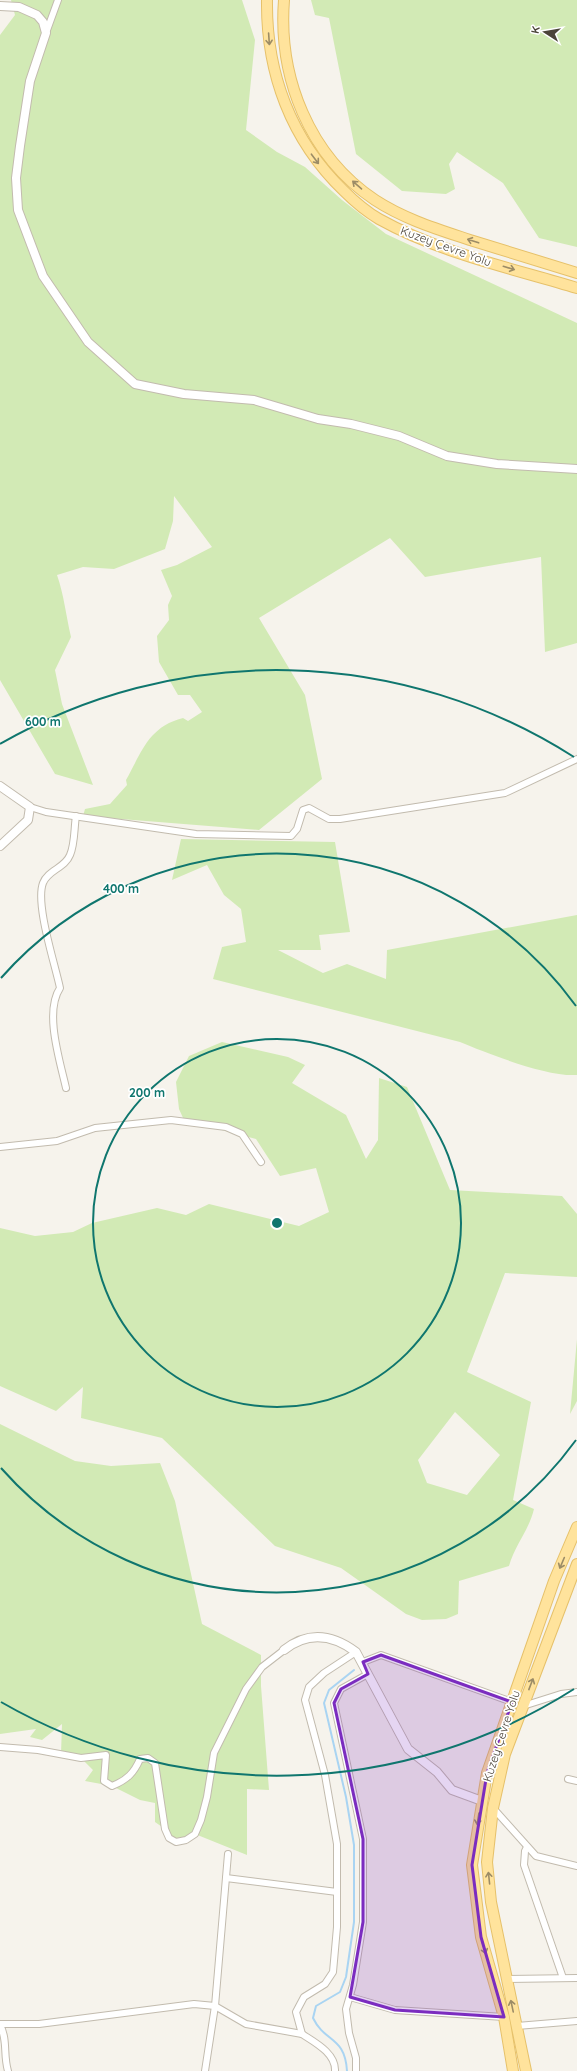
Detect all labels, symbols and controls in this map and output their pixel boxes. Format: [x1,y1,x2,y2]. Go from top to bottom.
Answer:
north arrow [525,12,565,52]
text: K [528,25,543,35]
one-way arrow [265,32,272,45]
one-way arrow [311,153,319,164]
one-way arrow [351,181,362,190]
street label: Kuzey Çevre Yolu [399,223,493,269]
one-way arrow [467,236,479,244]
one-way arrow [503,265,516,272]
text: 600 m [25,714,61,729]
text: 400 m [103,881,139,896]
text: 200 m [129,1085,165,1100]
centre of rings [270,1216,284,1230]
one-way arrow [557,1557,565,1569]
one-way arrow [527,1679,535,1691]
street label: Kuzey Çevre Yolu [479,1688,523,1784]
one-way arrow [474,1812,482,1825]
one-way arrow [485,1872,492,1885]
one-way arrow [481,1941,488,1954]
one-way arrow [508,1999,516,2012]

